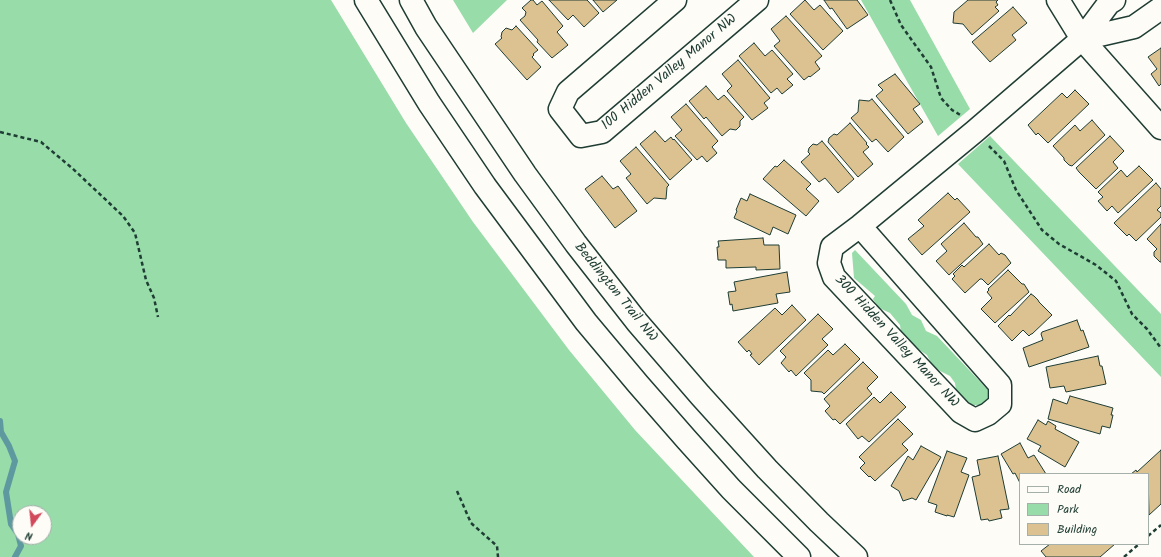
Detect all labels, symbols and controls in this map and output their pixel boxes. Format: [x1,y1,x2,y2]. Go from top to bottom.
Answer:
street label: 100 Hidden Valley Manor NW [599,11,741,135]
street label: Beddington Trail NW [570,240,660,346]
street label: 300 Hidden Valley Manor NW [830,272,962,412]
legend [1019,473,1149,545]
text: Road [1057,480,1081,499]
text: Park [1057,500,1079,519]
north arrow [12,505,52,545]
text: Building [1057,520,1097,539]
text: N [23,526,35,545]

